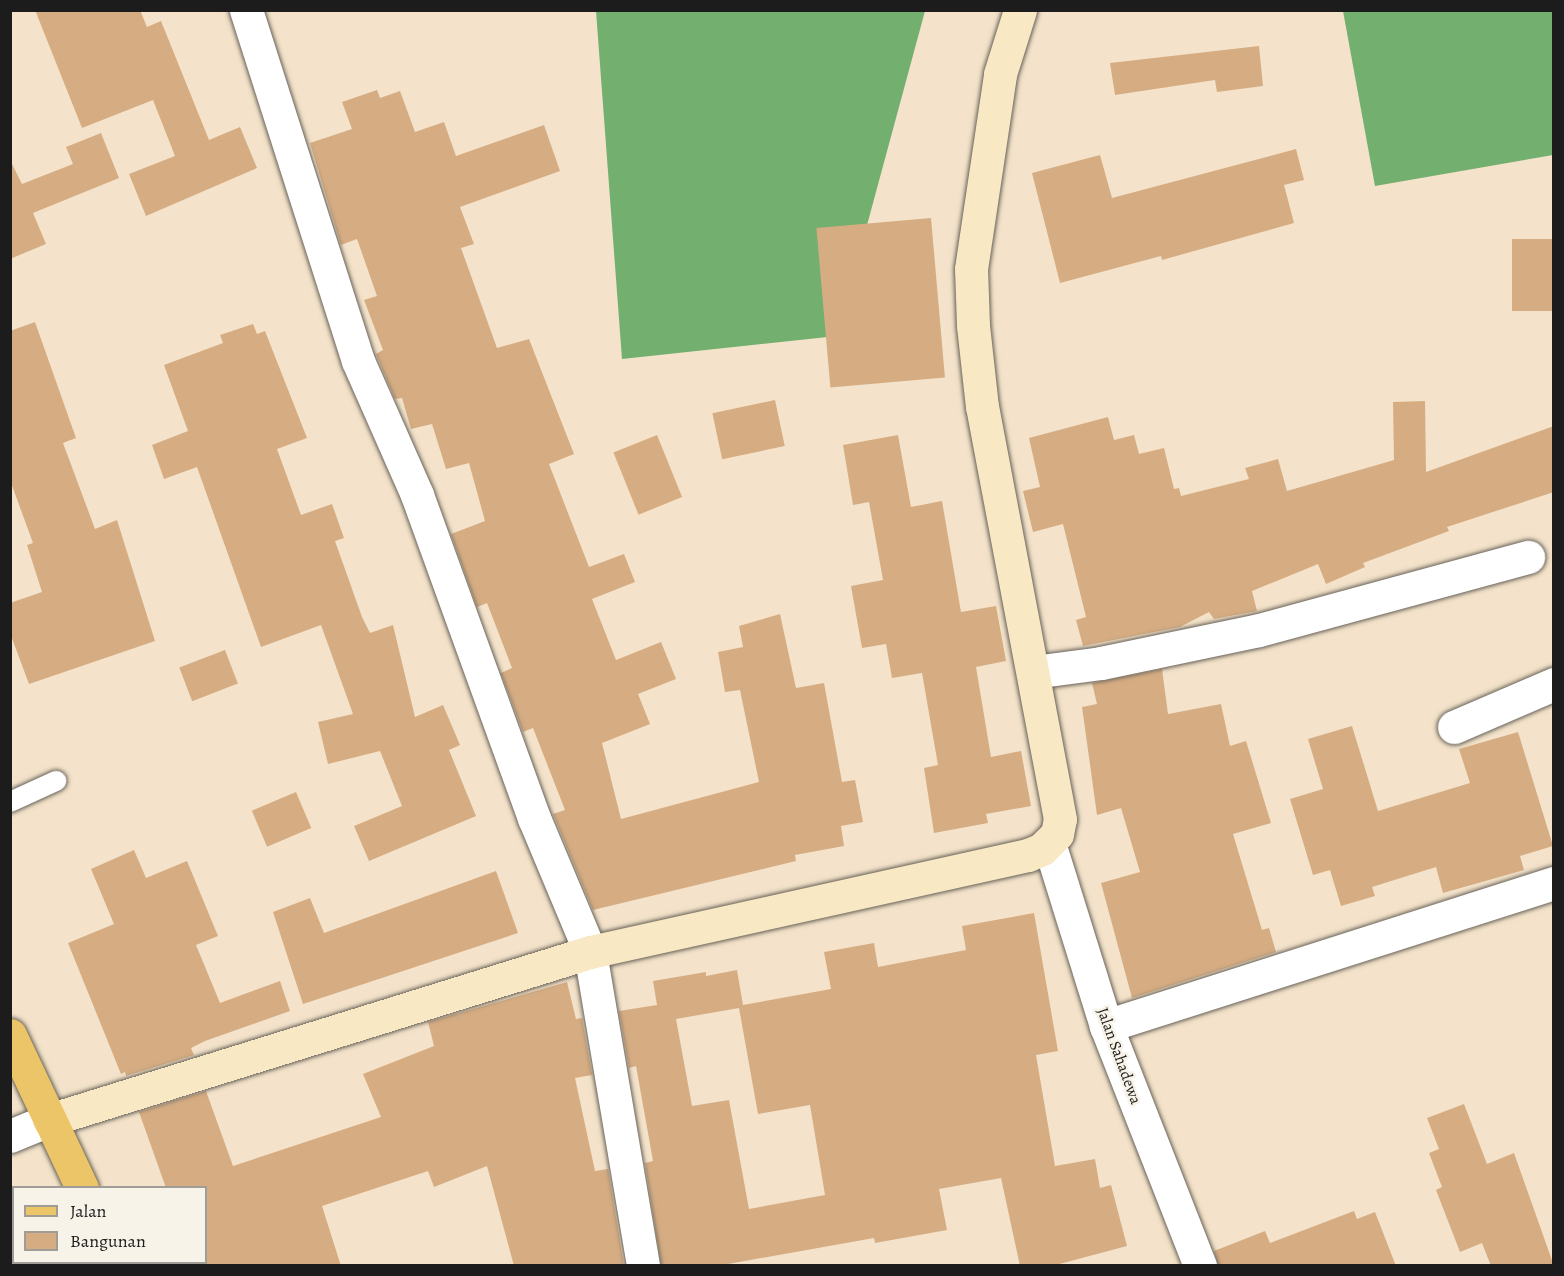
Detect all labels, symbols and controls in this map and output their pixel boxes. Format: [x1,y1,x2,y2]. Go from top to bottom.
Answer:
street label: Jalan Sahadewa [1093,1005,1145,1107]
legend [12,1186,207,1264]
text: Jalan [70,1199,106,1223]
text: Bangunan [70,1229,146,1253]

